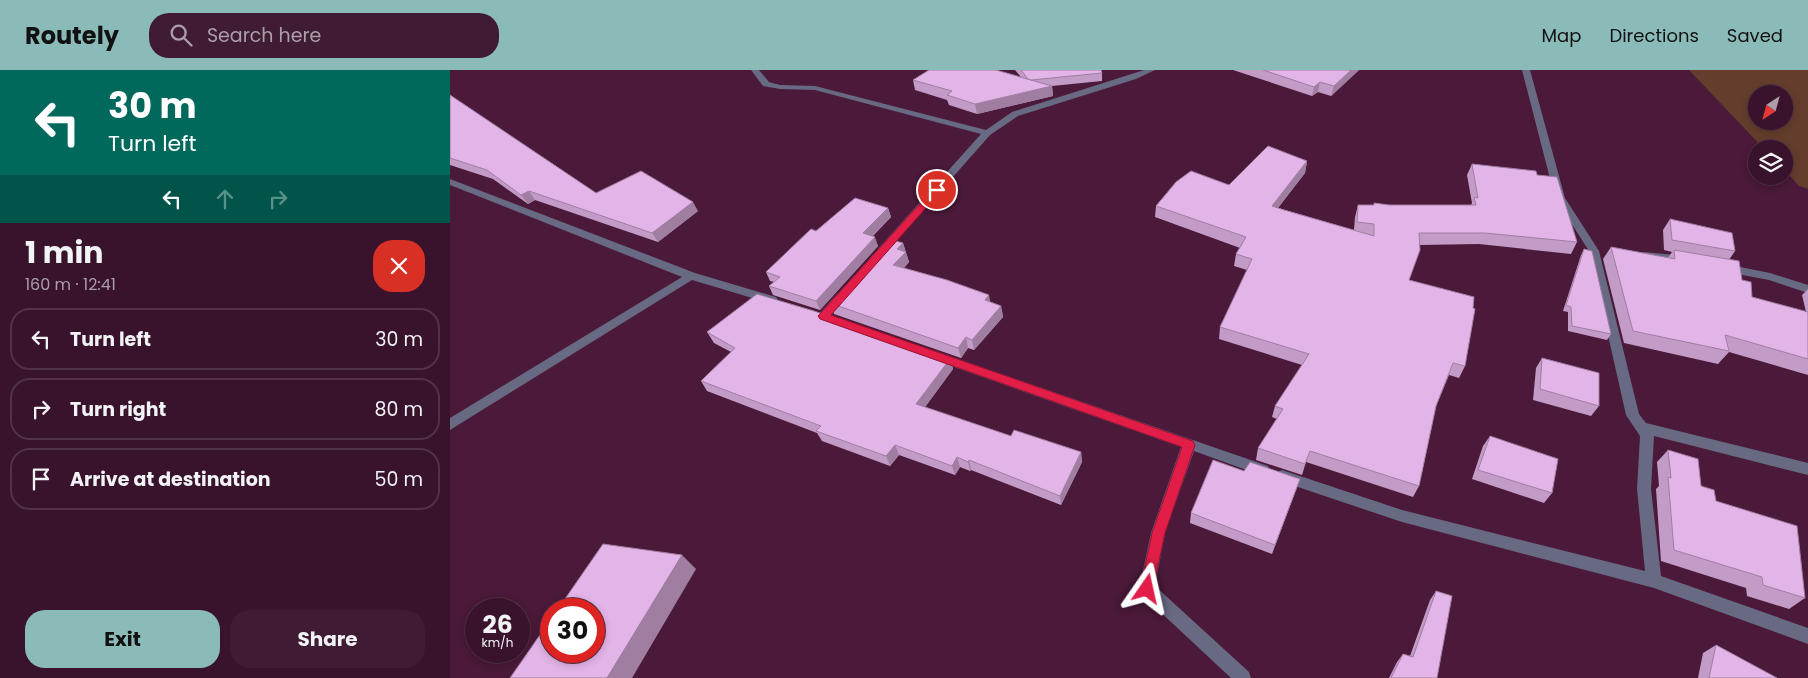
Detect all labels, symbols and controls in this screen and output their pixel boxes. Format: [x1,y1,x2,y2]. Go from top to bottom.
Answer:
search box [149,13,499,58]
text: Routely [25,19,119,52]
icon: search [167,21,195,49]
text: Search here [207,22,321,49]
text: Map [1542,23,1581,48]
text: Directions [1609,23,1699,48]
text: Saved [1727,23,1783,48]
text: 30 m [108,81,196,130]
north arrow [1748,85,1792,130]
map controls [1748,85,1793,185]
icon: left [25,90,90,155]
text: Turn left [108,128,196,159]
button: layers [1748,140,1793,185]
pin [916,169,958,211]
icon: arrive [923,176,951,204]
icon: left [158,185,186,213]
icon: ahead [211,185,239,213]
icon: right [264,185,292,213]
text: 1 min [25,231,103,274]
button: close [373,240,425,292]
text: 160 m · 12:41 [25,273,116,296]
icon: left [27,325,55,353]
text: Turn left [70,326,151,353]
text: 30 m [375,326,423,353]
icon: right [27,395,55,423]
text: Turn right [70,396,166,423]
text: 80 m [374,396,423,423]
icon: arrive [27,465,55,493]
text: Arrive at destination [70,466,271,493]
text: 50 m [374,466,423,493]
position arrow [1120,562,1172,614]
speed limit sign: 30 [540,598,605,663]
text: 26 [482,607,513,642]
button: Exit [25,610,220,668]
button: Share [230,610,425,668]
text: km/h [482,634,513,651]

